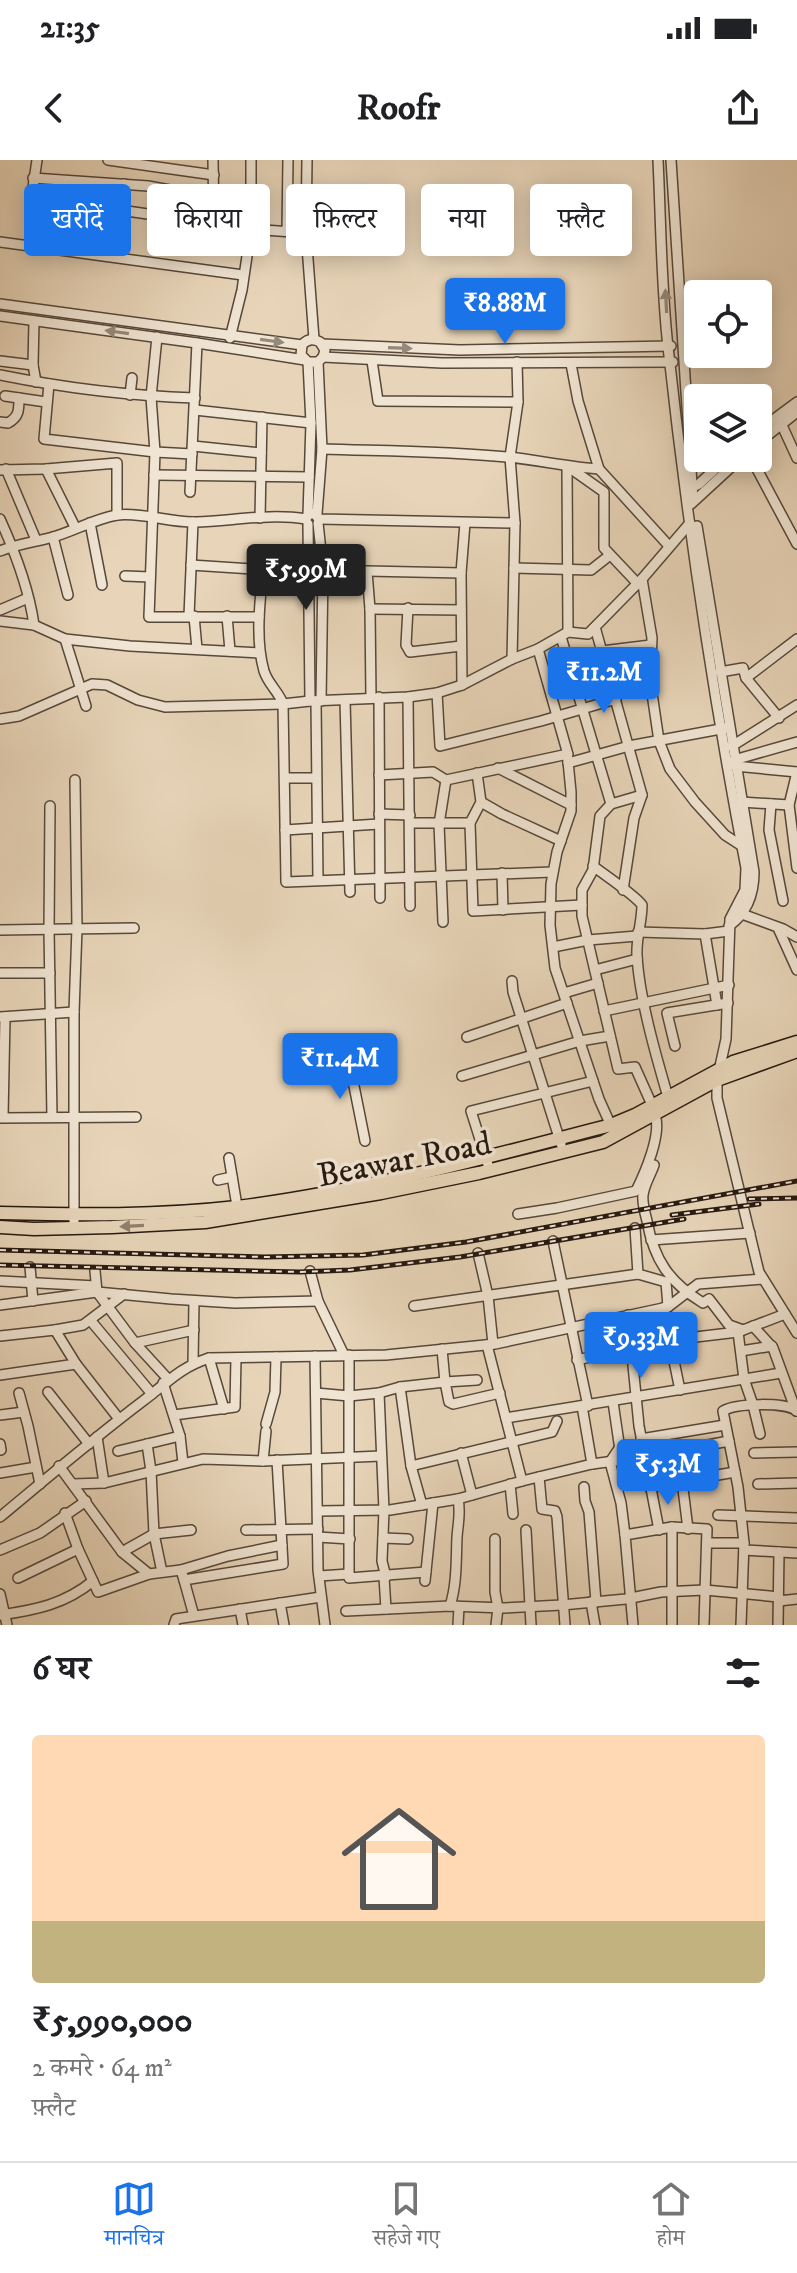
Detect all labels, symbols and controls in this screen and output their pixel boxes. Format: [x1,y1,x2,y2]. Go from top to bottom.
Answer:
text: 21:35 [40,10,100,47]
icon: back [32,86,76,130]
text: Roofr [357,86,440,131]
icon: share [721,86,765,130]
chip: खरीदें [24,184,131,256]
chip: किराया [147,184,270,256]
chip: फ़िल्टर [286,184,405,256]
chip: नया [421,184,514,256]
chip: फ़्लैट [530,184,632,256]
pin: ₹8.88M [440,278,570,346]
map controls [684,280,772,472]
button: locate [684,280,772,368]
text: ₹8.88M [463,287,547,320]
one-way arrow [659,288,672,313]
one-way arrow [104,325,129,338]
one-way arrow [259,335,284,348]
one-way arrow [388,341,413,354]
button: layers [684,384,772,472]
pin: ₹5.99M [241,544,371,612]
text: ₹5.99M [265,553,347,586]
pin: ₹11.2M [539,647,669,715]
text: ₹11.2M [566,656,642,689]
pin: ₹11.4M [275,1033,405,1101]
text: ₹11.4M [301,1042,379,1075]
street label: Beawar Road [314,1123,495,1197]
one-way arrow [119,1220,144,1233]
pin: ₹9.33M [576,1312,706,1380]
text: ₹9.33M [603,1321,680,1354]
pin: ₹5.3M [612,1439,724,1507]
text: ₹5.3M [635,1448,701,1481]
text: 6 घर [32,1648,91,1690]
icon: filters [721,1651,765,1695]
icon: home [327,1787,471,1931]
text: ₹5,990,000 [32,2000,193,2042]
text: 2 कमरे · 64 m² [32,2052,172,2085]
text: फ़्लैट [32,2092,75,2125]
tab: मानचित्र [104,2177,164,2259]
tab: सहेजे गए [373,2177,440,2259]
tab: होम [649,2177,693,2259]

